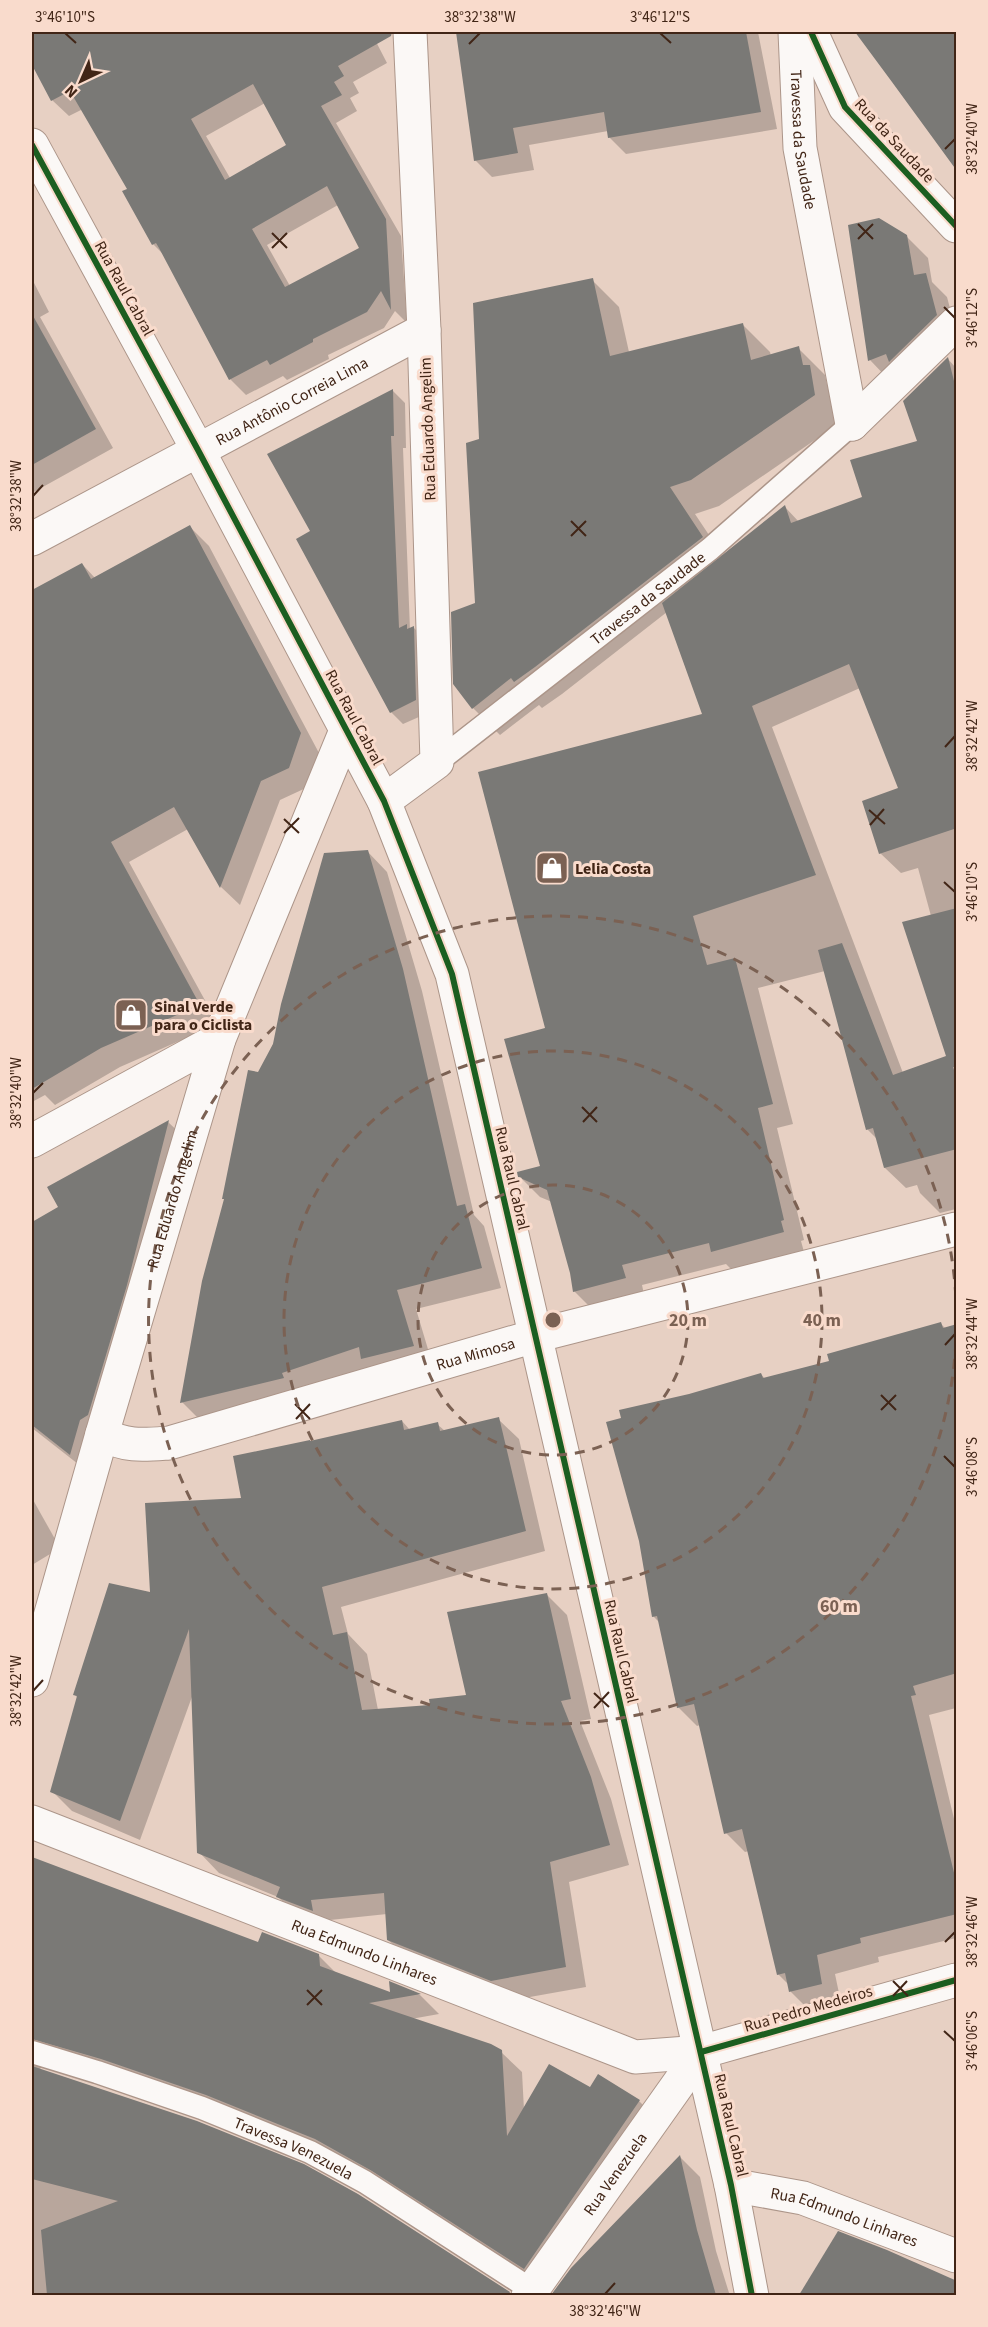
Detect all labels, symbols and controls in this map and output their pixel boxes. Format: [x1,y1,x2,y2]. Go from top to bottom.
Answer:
text: 3°46'10"S [35,7,95,28]
text: 38°32'38"W [444,7,516,28]
text: 3°46'12"S [630,7,690,28]
north arrow [51,51,111,111]
street label: Travessa da Saudade [785,69,821,211]
text: N [60,79,83,103]
street label: Rua da Saudade [849,94,939,188]
text: 38°32'40"W [962,103,983,175]
street label: Rua Raul Cabral [89,237,159,340]
text: 3°46'12"S [962,288,983,348]
street label: Rua Antônio Correia Lima [212,352,372,451]
street label: Rua Eduardo Angelim [414,357,441,501]
text: 38°32'38"W [6,460,27,532]
street label: Travessa da Saudade [586,547,710,650]
street label: Rua Raul Cabral [320,666,389,769]
text: 38°32'42"W [962,700,983,772]
shop icon: Lelia Costa [534,850,570,886]
place label: Lelia Costa [575,858,651,880]
text: 3°46'10"S [962,862,983,922]
place label: Sinal Verde para o Ciclista [154,996,252,1036]
shop icon: Sinal Verde para o Ciclista [113,997,149,1033]
text: 38°32'40"W [6,1057,27,1129]
street label: Rua Raul Cabral [489,1124,535,1232]
street label: Rua Eduardo Angelim [142,1127,204,1271]
text: 38°32'44"W [962,1298,983,1370]
text: 20 m [669,1308,707,1333]
text: 40 m [803,1308,841,1333]
centre of rings [543,1310,563,1330]
street label: Rua Mimosa [434,1332,518,1376]
text: 3°46'08"S [962,1437,983,1497]
text: 60 m [820,1594,858,1619]
street label: Rua Raul Cabral [598,1597,644,1705]
text: 38°32'42"W [6,1655,27,1727]
text: 38°32'46"W [962,1896,983,1968]
street label: Rua Edmundo Linhares [288,1914,441,1991]
street label: Rua Pedro Medeiros [741,1980,875,2038]
text: 3°46'06"S [962,2011,983,2071]
street label: Rua Raul Cabral [708,2071,754,2179]
street label: Travessa Venezuela [230,2112,357,2186]
street label: Rua Venezuela [578,2128,653,2220]
street label: Rua Edmundo Linhares [769,2182,921,2253]
text: 38°32'46"W [569,2301,641,2322]

